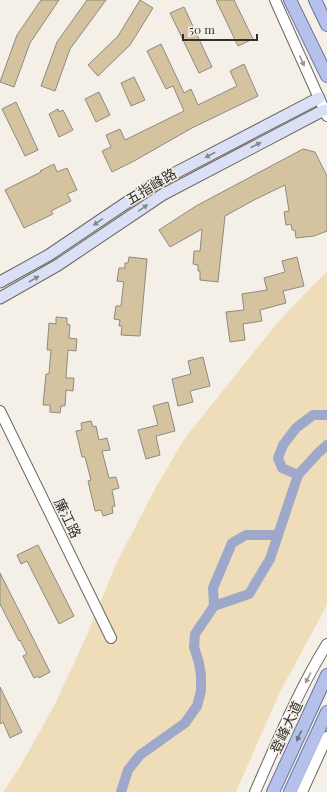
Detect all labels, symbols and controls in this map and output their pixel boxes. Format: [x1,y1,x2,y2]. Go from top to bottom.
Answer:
scale bar [183,16,257,42]
text: 50 m [189,21,215,37]
one-way arrow [299,56,305,67]
one-way arrow [251,142,262,148]
one-way arrow [204,152,215,158]
street label: 五指峰路 [122,163,180,209]
one-way arrow [137,204,148,212]
one-way arrow [93,218,103,226]
one-way arrow [28,275,40,282]
street label: 廉江路 [50,495,86,541]
one-way arrow [305,672,311,684]
street label: 登峰大道 [266,698,306,756]
one-way arrow [296,730,302,741]

